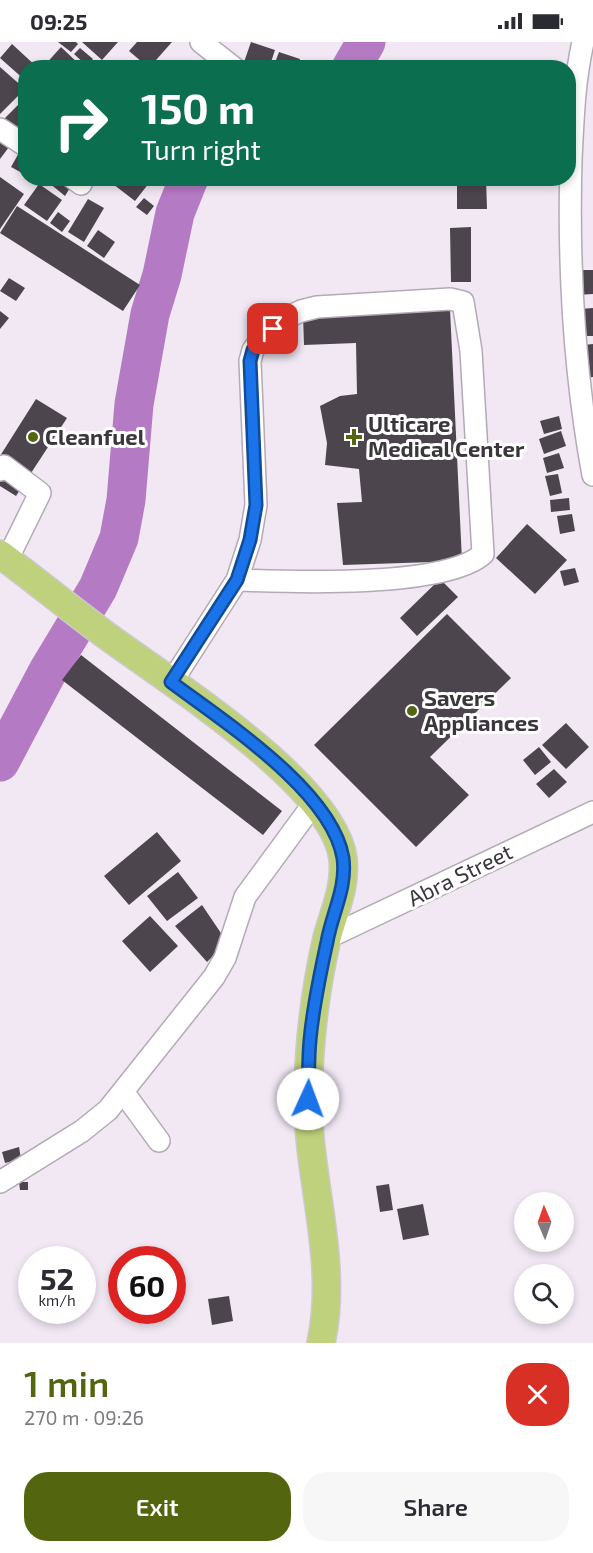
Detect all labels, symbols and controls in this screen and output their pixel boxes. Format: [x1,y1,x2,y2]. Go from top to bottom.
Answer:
text: 09:25 [30,8,87,34]
text: 150 m [141,82,255,132]
icon: right [42,84,120,162]
text: Turn right [141,133,261,165]
pin [247,303,298,354]
icon: arrive [256,312,289,345]
place label: Ulticare Medical Center [368,410,525,461]
place label: Cleanfuel [45,423,146,449]
marker: Ulticare Medical Center [345,428,363,446]
marker: Cleanfuel [26,430,40,444]
place label: Savers Appliances [424,684,539,735]
marker: Savers Appliances [405,704,419,718]
street label: Abra Street [403,838,516,911]
position arrow [276,1067,340,1131]
north arrow [514,1192,574,1252]
map controls [514,1192,574,1324]
speed limit sign: 60 [108,1246,186,1324]
text: 52 [40,1260,74,1296]
button: search [514,1264,574,1324]
text: km/h [38,1291,76,1309]
text: 1 min [24,1361,109,1404]
button: close [506,1363,569,1426]
text: 270 m · 09:26 [24,1405,144,1429]
button: Exit [24,1472,291,1541]
button: Share [303,1472,569,1541]

